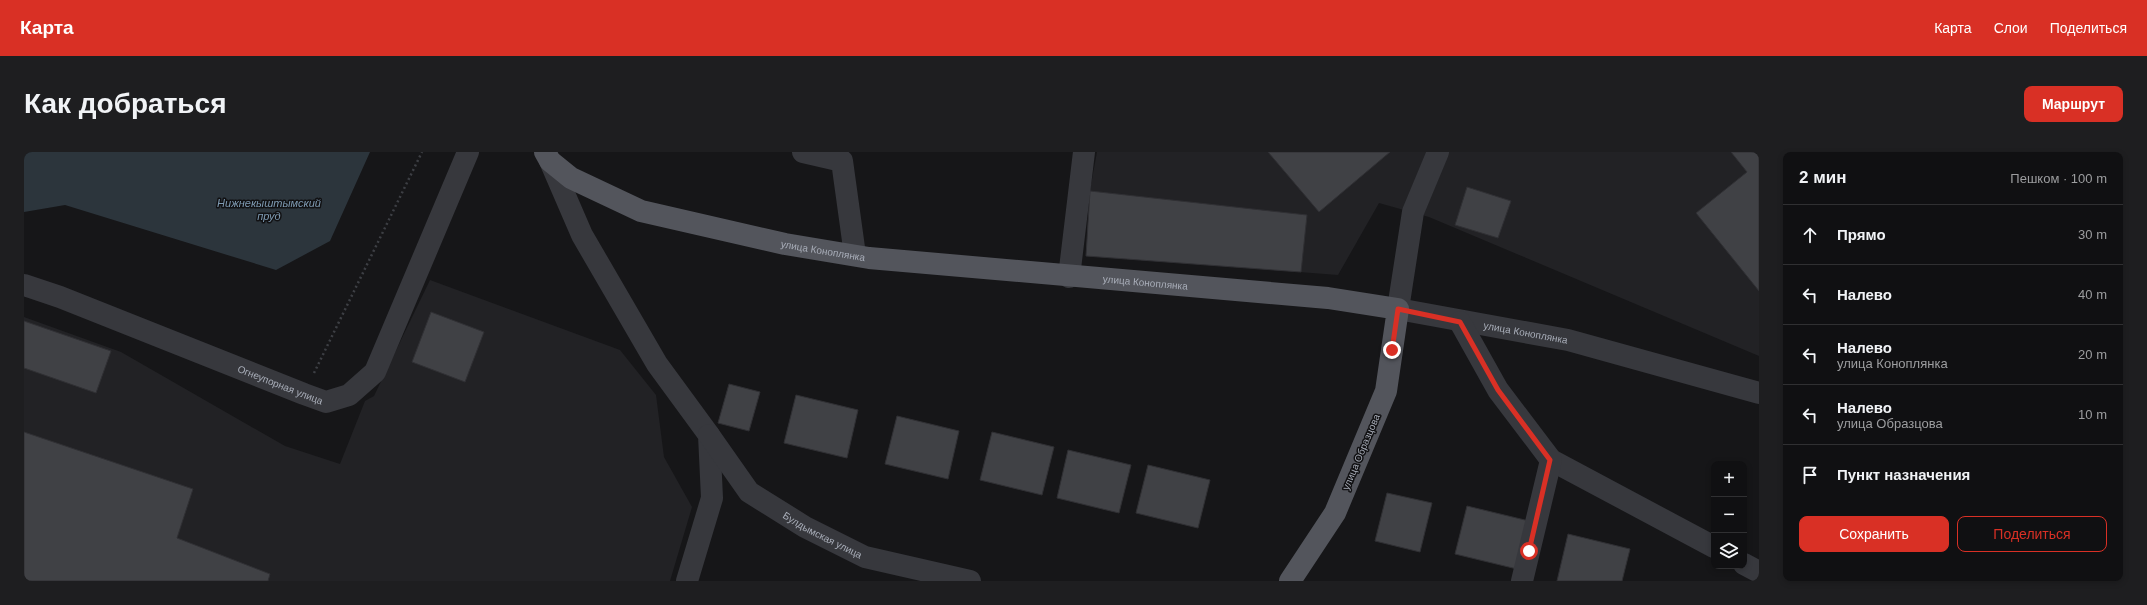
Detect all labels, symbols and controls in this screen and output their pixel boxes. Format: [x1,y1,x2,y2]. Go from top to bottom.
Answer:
text: Карта [20,17,74,38]
text: Карта [1934,20,1972,36]
text: Слои [1994,20,2028,36]
text: Поделиться [2050,20,2127,36]
button: Маршрут [2024,86,2123,122]
text: Как добраться [24,88,226,119]
text: 2 мин [1799,168,1846,187]
text: Пешком · 100 m [2010,171,2107,186]
water label: Нижнекыштымский пруд [217,197,321,222]
icon: ahead [1799,224,1821,246]
text: Прямо [1837,226,1886,243]
text: 30 m [2078,227,2107,242]
street label: улица Коноплянка [780,238,866,263]
street label: улица Коноплянка [1102,273,1189,291]
icon: left [1799,284,1821,306]
text: Налево [1837,286,1892,303]
text: 40 m [2078,287,2107,302]
street label: улица Коноплянка [1483,319,1569,345]
text: Налево [1837,339,1892,356]
route end [1383,341,1401,359]
icon: left [1799,344,1821,366]
text: 20 m [2078,347,2107,362]
text: улица Коноплянка [1837,356,1948,371]
street label: Огнеупорная улица [236,363,325,406]
text: Налево [1837,399,1892,416]
icon: left [1799,404,1821,426]
text: 10 m [2078,407,2107,422]
street label: улица Образцова [1340,412,1382,492]
text: улица Образцова [1837,416,1943,431]
map controls [1711,461,1747,569]
button: + [1711,461,1747,497]
icon: arrive [1799,464,1821,486]
text: Пункт назначения [1837,466,1970,483]
button: − [1711,497,1747,533]
street label: Булдымская улица [781,509,864,560]
button: Сохранить [1799,516,1949,552]
button: Поделиться [1957,516,2107,552]
button: layers [1711,533,1747,569]
route start [1520,542,1538,560]

